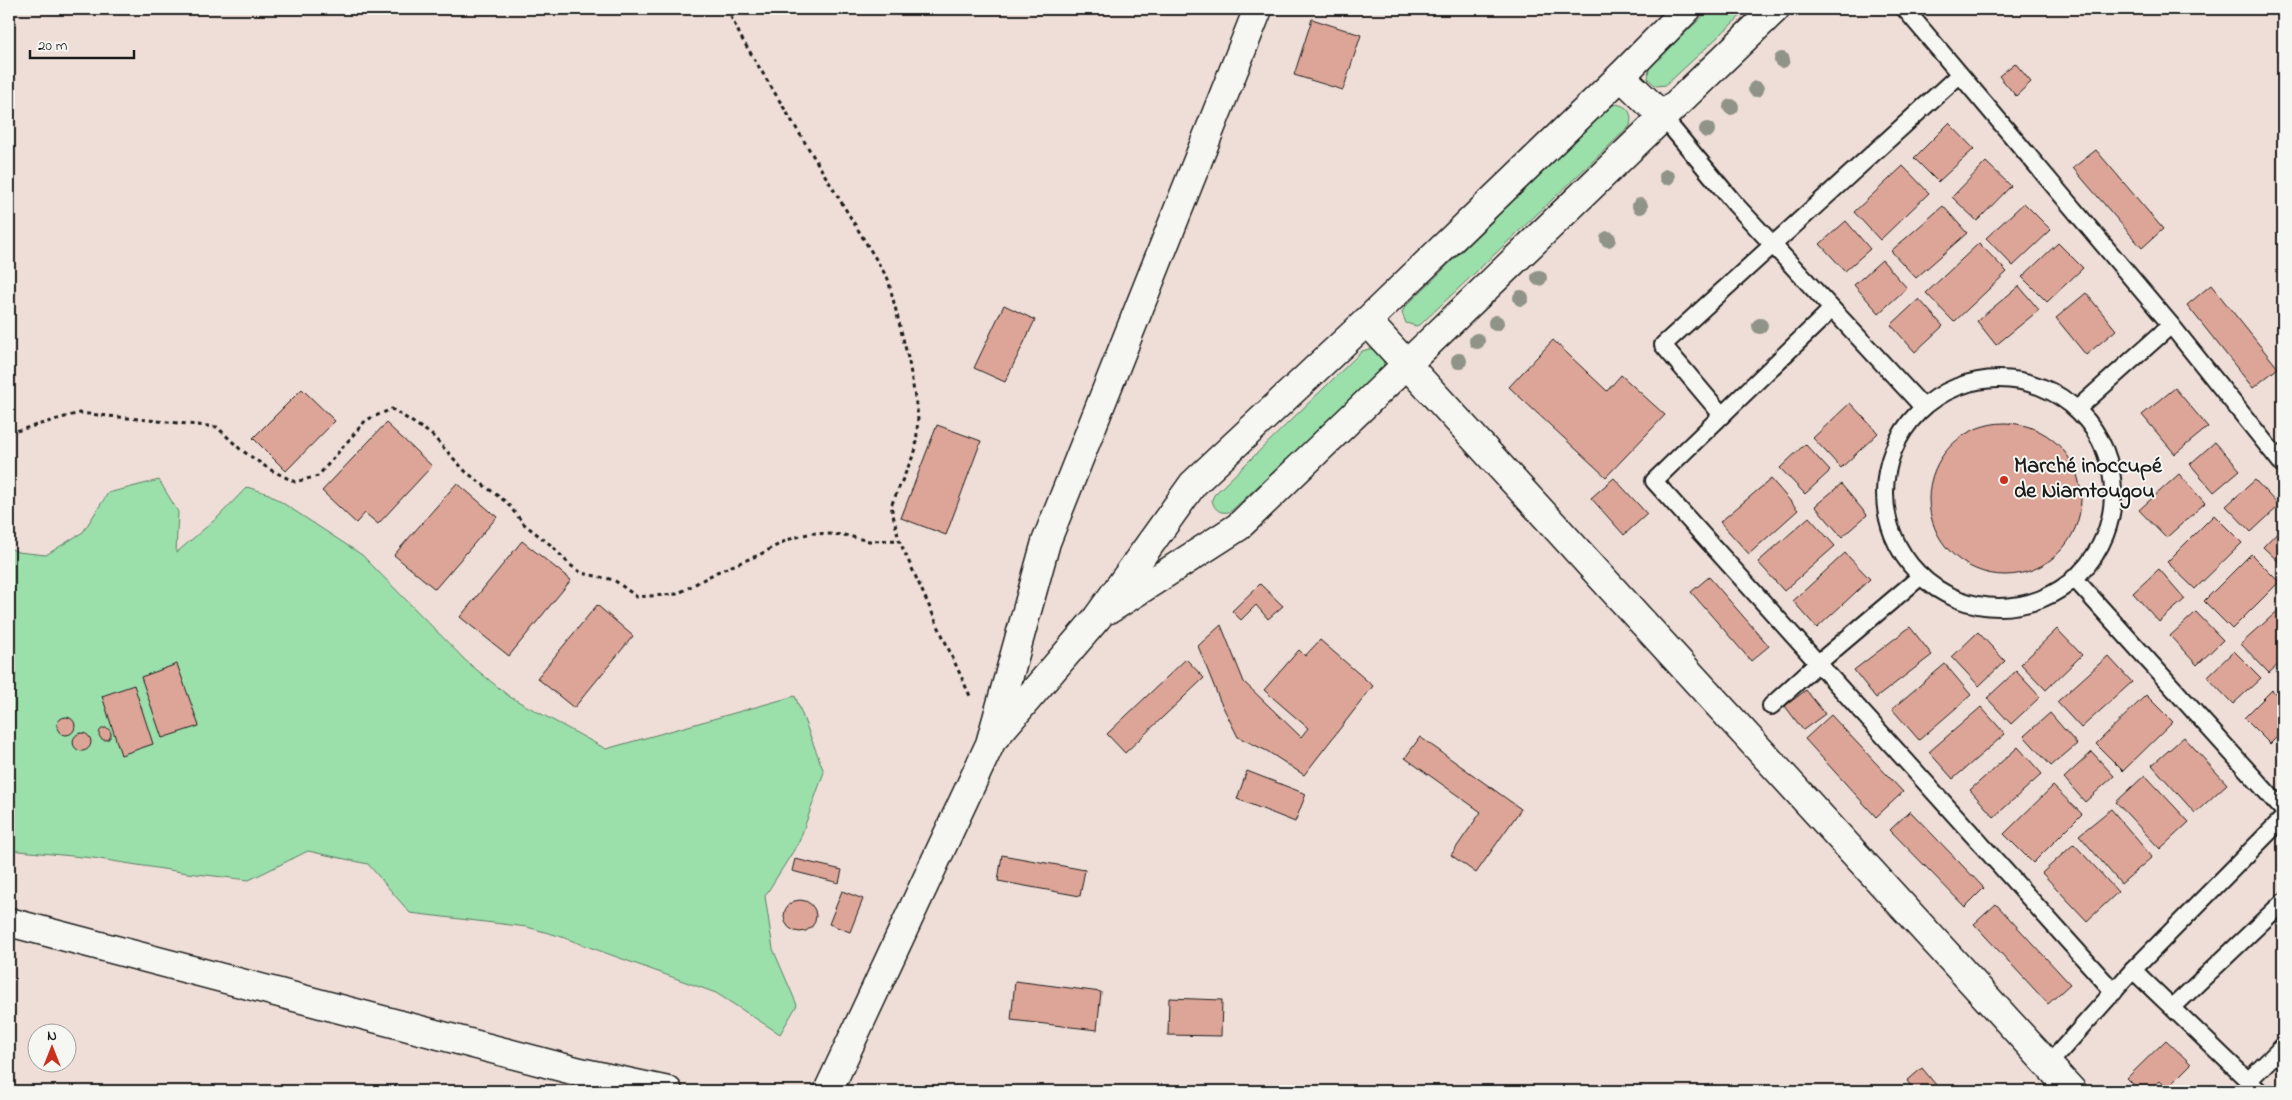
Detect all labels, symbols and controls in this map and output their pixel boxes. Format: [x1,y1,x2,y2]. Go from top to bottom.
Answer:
scale bar [30,28,134,60]
text: 20 m [38,35,68,57]
place label: Marché inoccupé de Niamtougou [2014,451,2163,509]
marker: Marché inoccupé de Niamtougou [1998,474,2010,486]
north arrow [28,1022,78,1072]
text: N [47,1026,57,1047]

